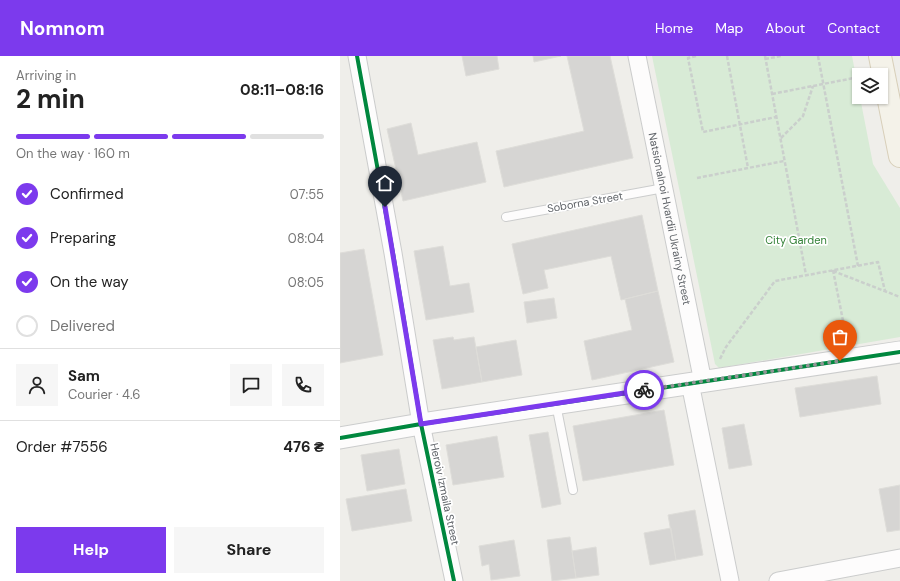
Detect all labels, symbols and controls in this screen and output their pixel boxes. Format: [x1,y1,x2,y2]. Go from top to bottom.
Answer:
text: Nomnom [20,16,105,41]
text: Home [655,19,693,37]
text: Map [715,19,743,37]
text: About [765,19,805,37]
text: Contact [827,19,880,37]
text: Arriving in [16,67,76,84]
map controls [852,68,888,104]
button: layers [852,68,888,104]
text: 08:11–08:16 [240,80,324,100]
text: 2 min [16,82,85,116]
street label: Natsionalnoi Hvardii Ukrainy Street [646,131,694,306]
text: On the way · 160 m [16,145,130,162]
pin [368,166,402,207]
icon: home [374,172,396,194]
icon: check [16,183,38,205]
text: Confirmed [50,184,124,204]
text: 07:55 [290,186,324,203]
street label: Soborna Street [546,188,624,216]
icon: check [16,227,38,249]
text: Preparing [50,228,116,248]
text: 08:04 [288,230,324,247]
park label: City Garden [765,233,827,247]
icon: check [16,271,38,293]
text: On the way [50,272,129,292]
text: 08:05 [288,274,324,291]
text: Delivered [50,316,115,336]
pin [823,320,857,361]
icon: bag [829,326,851,348]
button: person [16,364,58,406]
button: chat [230,364,272,406]
button: phone [282,364,324,406]
text: Sam [68,366,100,386]
courier [624,370,664,410]
icon: bike [633,379,655,401]
text: Courier · 4.6 [68,386,140,403]
text: Order #7556 [16,437,108,457]
text: 476 ₴ [283,437,324,457]
street label: Heroiv Izmaila Street [427,442,463,546]
button: Help [16,527,166,573]
button: Share [174,527,324,573]

